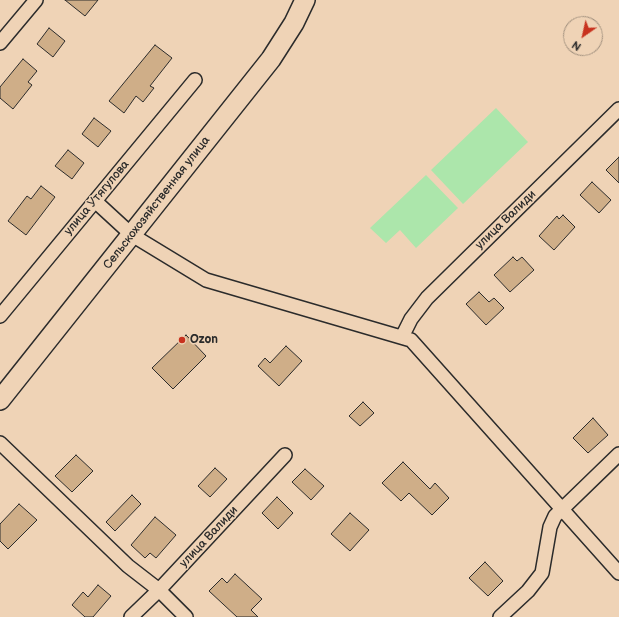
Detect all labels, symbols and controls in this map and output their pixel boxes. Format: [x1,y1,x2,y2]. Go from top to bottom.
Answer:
north arrow [563,16,603,56]
text: N [570,38,584,53]
street label: Сельскохозяйственная улица [101,134,213,272]
street label: улица Утягулова [62,158,132,238]
street label: улица Валиди [473,187,539,253]
place label: Ozon [190,333,218,347]
marker: Ozon [177,335,187,345]
street label: улица Валиди [177,503,241,571]

